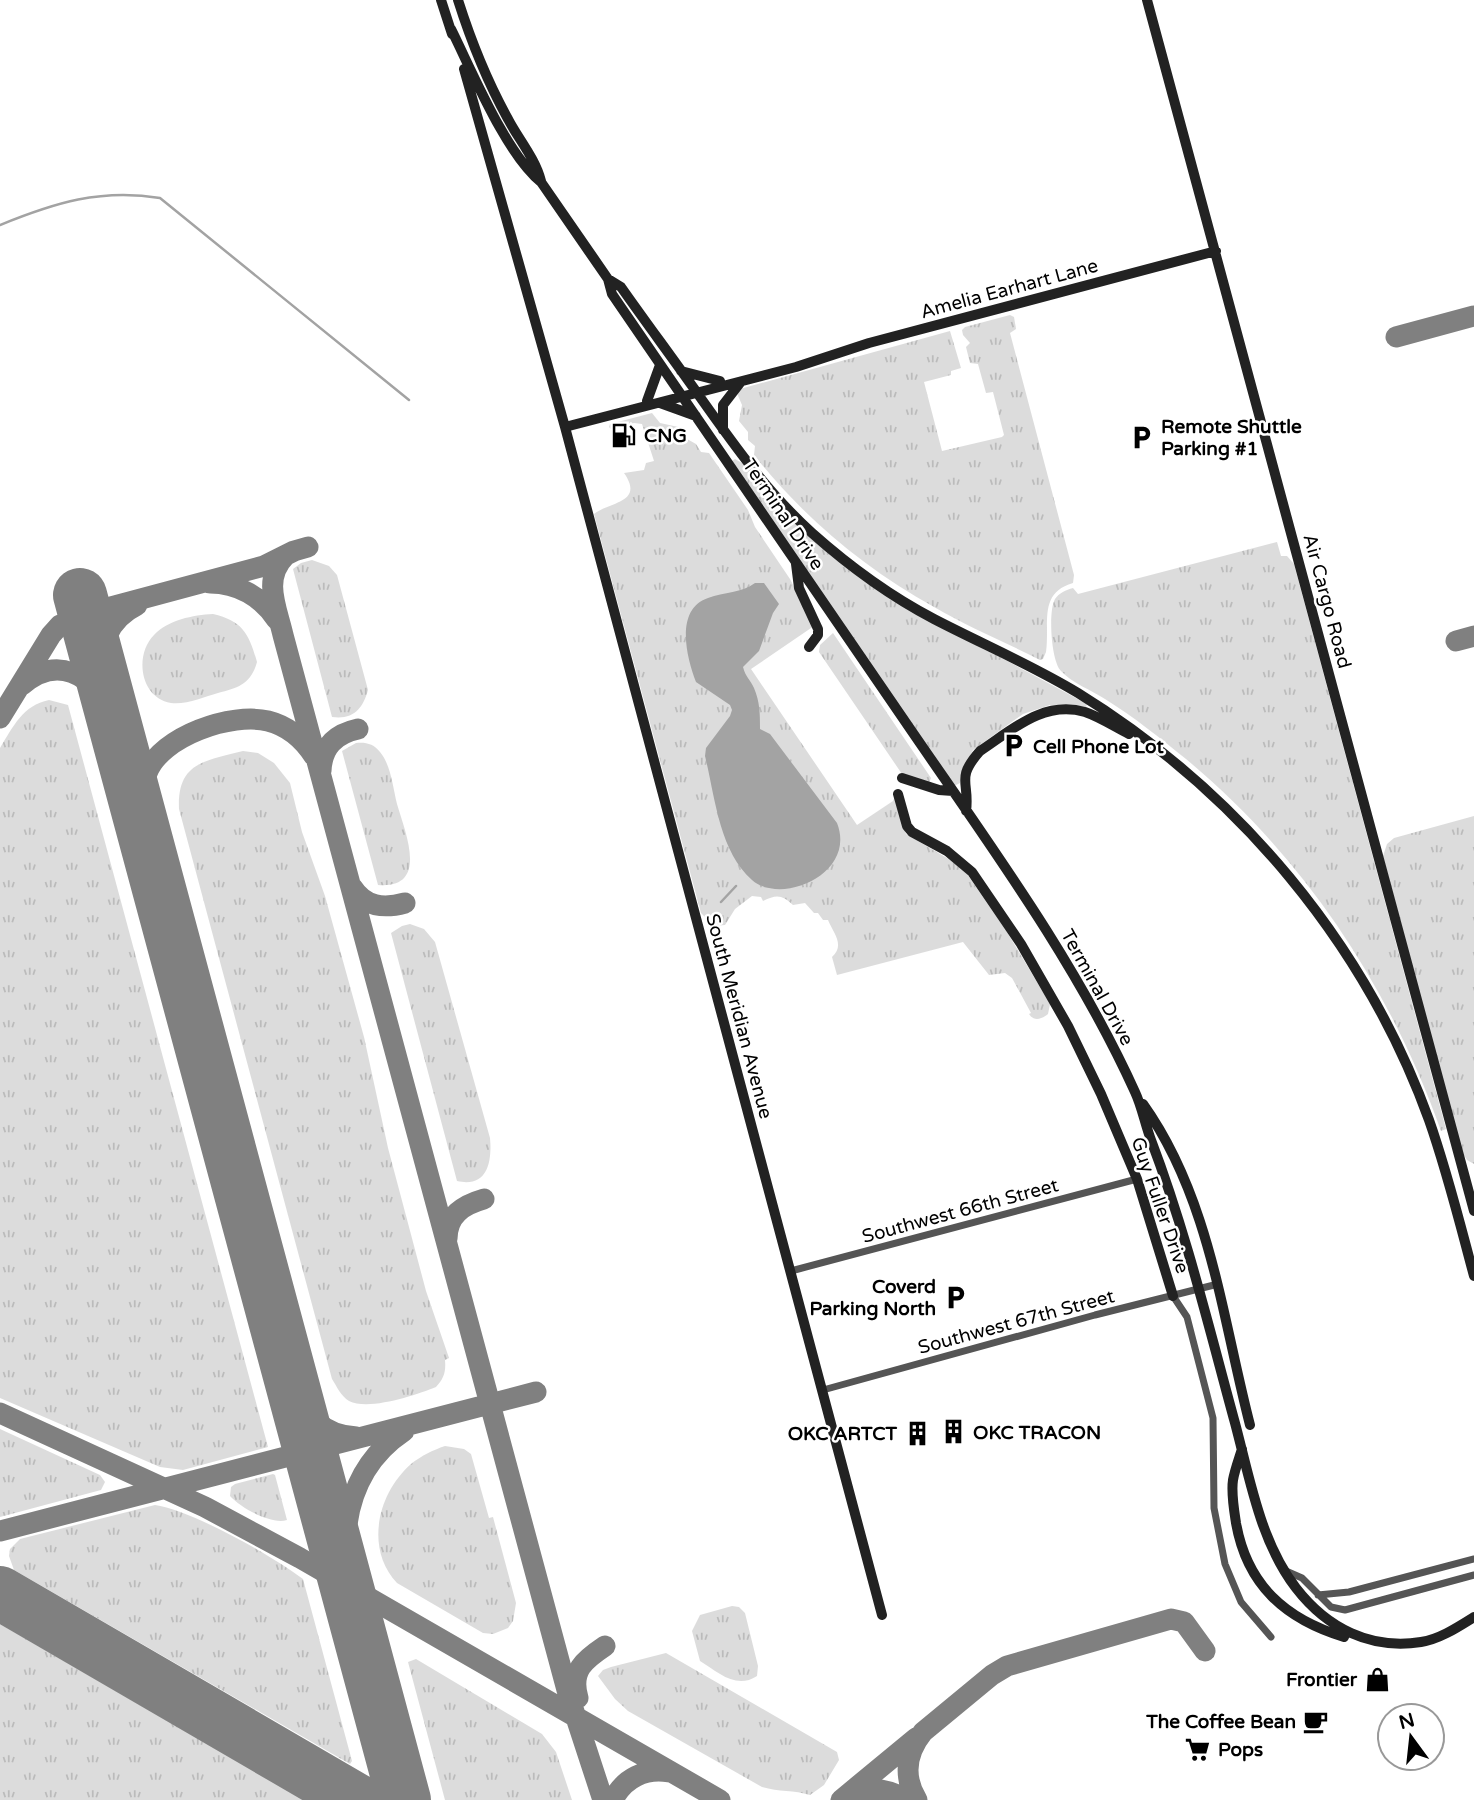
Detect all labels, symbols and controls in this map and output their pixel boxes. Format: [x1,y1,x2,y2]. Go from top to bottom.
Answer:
street label: Amelia Earhart Lane [918,255,1100,323]
place label: Remote Shuttle Parking #1 [1161,416,1302,461]
fuel station icon: CNG [610,421,638,449]
parking icon: Remote Shuttle Parking #1 [1127,423,1155,451]
place label: CNG [644,425,687,447]
street label: Terminal Drive [738,455,828,574]
street label: Air Cargo Road [1299,532,1356,671]
parking icon: Cell Phone Lot [999,732,1027,760]
place label: Cell Phone Lot [1033,736,1165,758]
street label: South Meridian Avenue [701,911,777,1121]
street label: Terminal Drive [1056,926,1138,1049]
street label: Guy Fuller Drive [1126,1134,1194,1276]
street label: Southwest 66th Street [860,1174,1061,1248]
place label: Coverd Parking North [810,1276,936,1321]
parking icon: Coverd Parking North [942,1283,970,1311]
street label: Southwest 67th Street [916,1285,1117,1359]
building icon: OKC TRACON [939,1418,967,1446]
building icon: OKC ARTCT [903,1419,931,1447]
place label: OKC TRACON [973,1422,1101,1444]
place label: OKC ARTCT [788,1423,897,1445]
shop icon: Frontier [1363,1665,1391,1693]
place label: Frontier [1286,1669,1358,1691]
north arrow [1376,1702,1446,1772]
cafe icon: The Coffee Bean [1302,1707,1330,1735]
text: N [1397,1709,1417,1734]
place label: The Coffee Bean [1145,1711,1296,1733]
supermarket icon: Pops [1184,1735,1212,1763]
place label: Pops [1218,1739,1263,1762]

